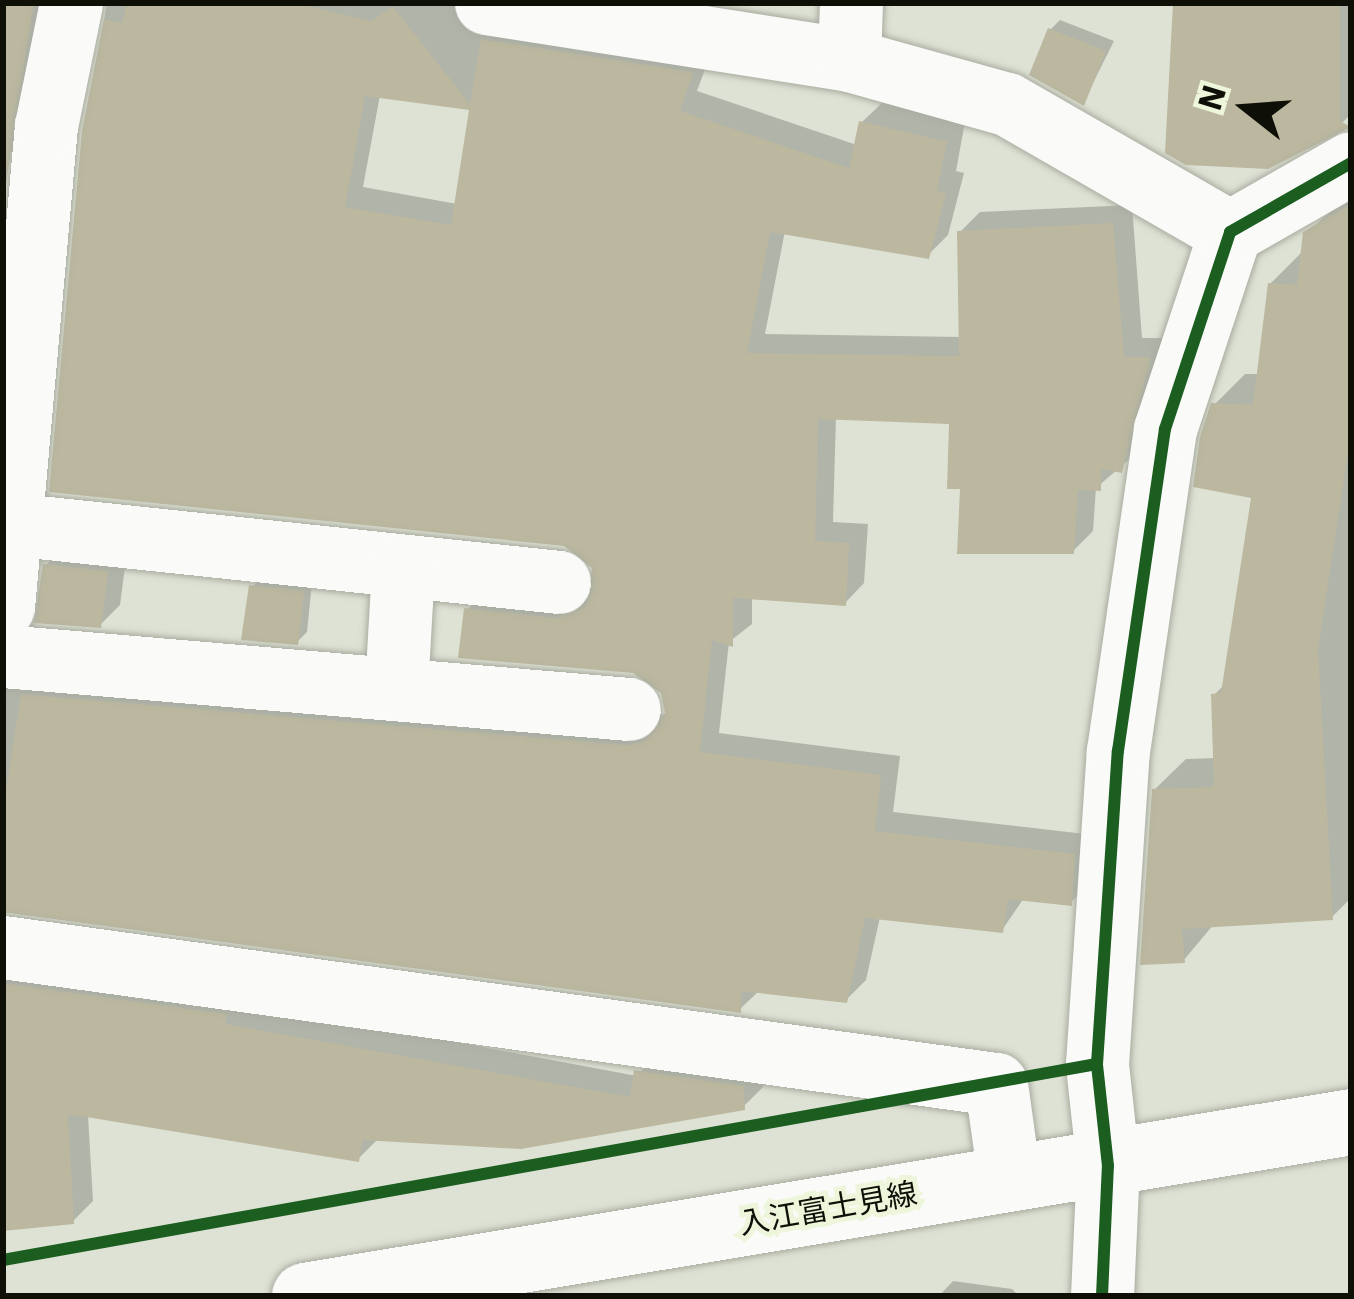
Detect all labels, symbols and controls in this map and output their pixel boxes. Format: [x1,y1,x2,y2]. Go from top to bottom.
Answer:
north arrow [1186,48,1306,168]
text: N [1187,80,1235,115]
street label: 入江富士見線 [736,1175,920,1241]

